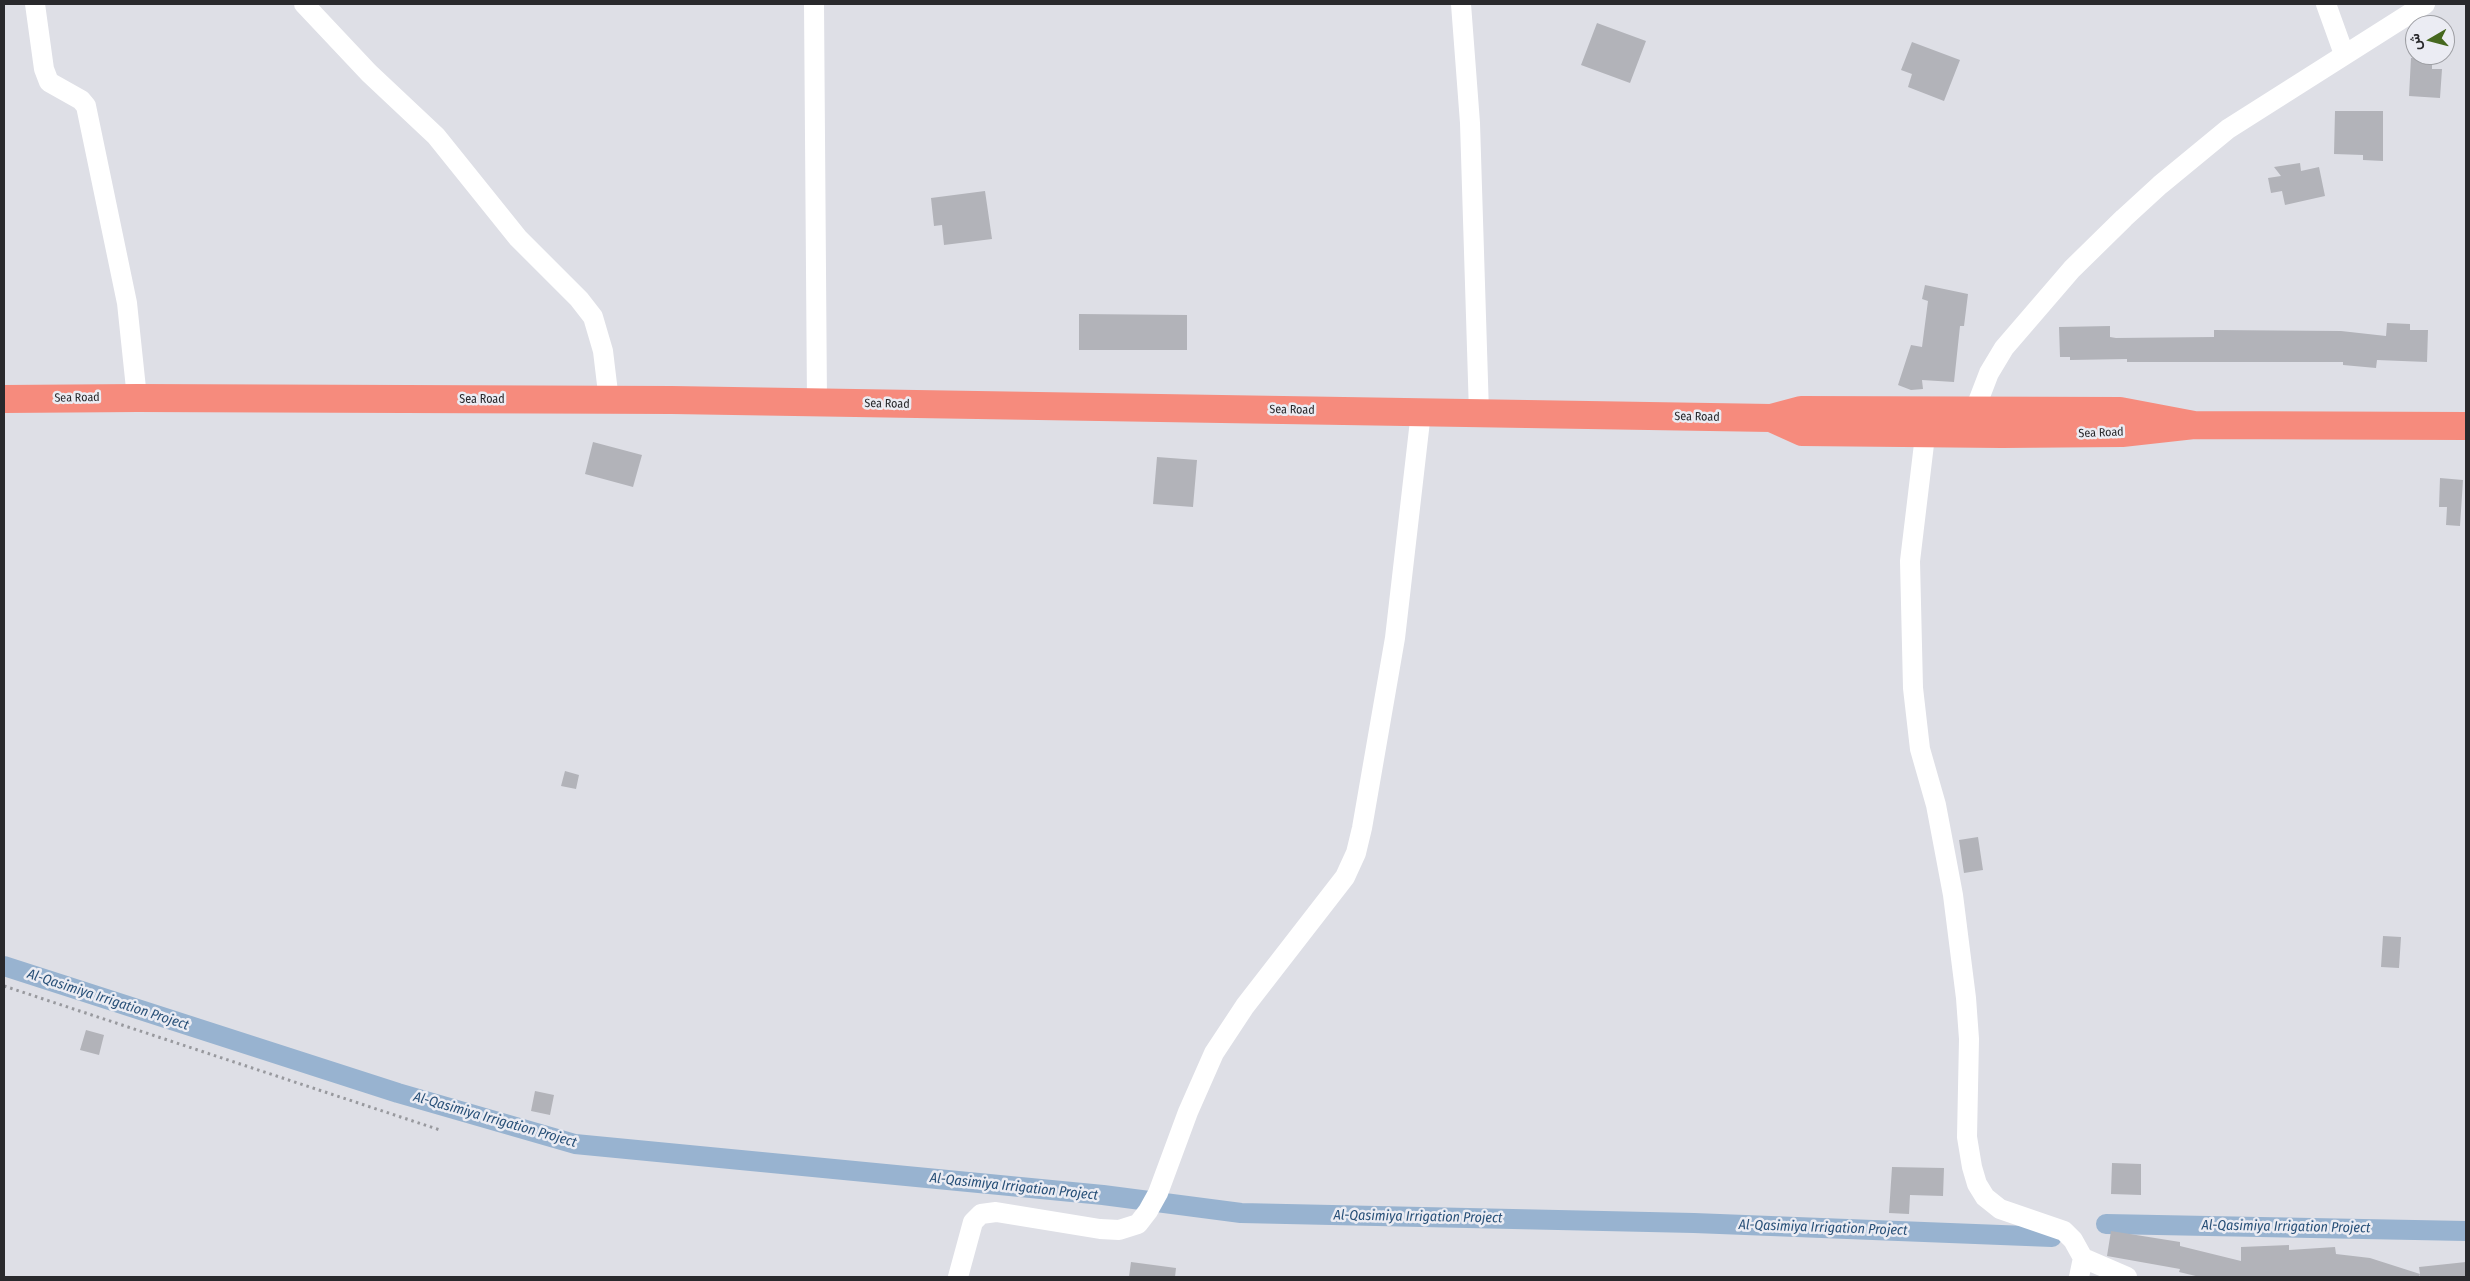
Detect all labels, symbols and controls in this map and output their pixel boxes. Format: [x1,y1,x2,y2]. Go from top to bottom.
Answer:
north arrow [2405,15,2455,65]
text: ش [2406,33,2425,52]
street label: Sea Road [54,390,100,406]
street label: Sea Road [459,393,505,407]
street label: Sea Road [864,396,910,412]
street label: Sea Road [1269,402,1315,418]
street label: Sea Road [1674,409,1720,425]
street label: Sea Road [2078,425,2124,441]
water label: Al-Qasimiya Irrigation Project [25,966,191,1034]
water label: Al-Qasimiya Irrigation Project [411,1089,579,1151]
water label: Al-Qasimiya Irrigation Project [929,1170,1099,1204]
water label: Al-Qasimiya Irrigation Project [1333,1207,1503,1227]
water label: Al-Qasimiya Irrigation Project [1738,1217,1908,1239]
water label: Al-Qasimiya Irrigation Project [2201,1217,2371,1237]

